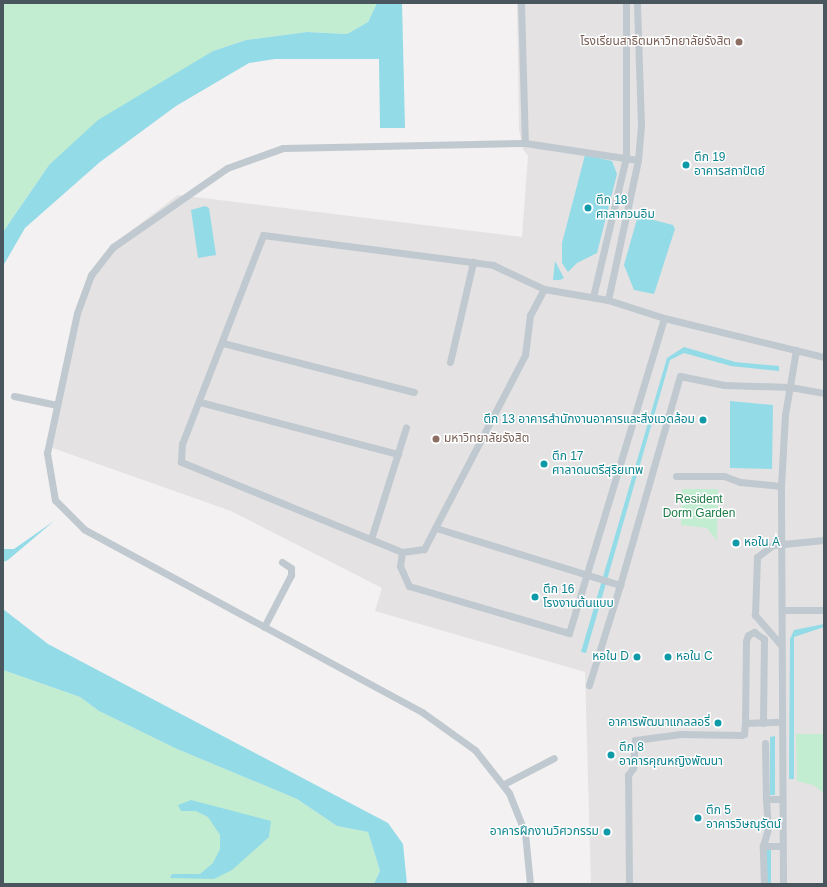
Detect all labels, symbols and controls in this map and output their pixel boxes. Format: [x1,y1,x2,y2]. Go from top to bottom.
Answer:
place label: โรงเรียนสาธิตมหาวิทยาลัยรังสิต [580,35,731,49]
marker: โรงเรียนสาธิตมหาวิทยาลัยรังสิต [734,37,744,47]
place label: ตึก 19 อาคารสถาปัตย์ [694,151,765,179]
marker: ตึก 19 อาคารสถาปัตย์ [681,160,691,170]
place label: ตึก 18 ศาลากวนอิม [596,194,655,222]
marker: ตึก 18 ศาลากวนอิม [583,203,593,213]
place label: ตึก 13 อาคารสำนักงานอาคารและสิ่งแวดล้อม [483,413,695,427]
marker: ตึก 13 อาคารสำนักงานอาคารและสิ่งแวดล้อม [698,415,708,425]
place label: มหาวิทยาลัยรังสิต [444,432,529,446]
marker: มหาวิทยาลัยรังสิต [431,434,441,444]
place label: ตึก 17 ศาลาดนตรีสุริยเทพ [552,450,643,478]
marker: ตึก 17 ศาลาดนตรีสุริยเทพ [539,459,549,469]
park label: Resident Dorm Garden [663,493,735,521]
place label: หอใน A [744,536,780,550]
marker: หอใน A [731,538,741,548]
place label: ตึก 16 โรงงานต้นแบบ [543,583,614,611]
marker: ตึก 16 โรงงานต้นแบบ [530,592,540,602]
place label: หอใน D [592,650,629,664]
place label: หอใน C [676,650,713,664]
marker: หอใน D [632,652,642,662]
marker: หอใน C [663,652,673,662]
place label: อาคารพัฒนาแกลลอรี่ [608,716,710,730]
marker: อาคารพัฒนาแกลลอรี่ [713,718,723,728]
place label: ตึก 8 อาคารคุณหญิงพัฒนา [619,741,723,769]
marker: ตึก 8 อาคารคุณหญิงพัฒนา [606,750,616,760]
place label: ตึก 5 อาคารวิษณุรัตน์ [706,804,781,832]
marker: ตึก 5 อาคารวิษณุรัตน์ [693,813,703,823]
place label: อาคารฝึกงานวิศวกรรม [490,825,599,839]
marker: อาคารฝึกงานวิศวกรรม [602,827,612,837]

